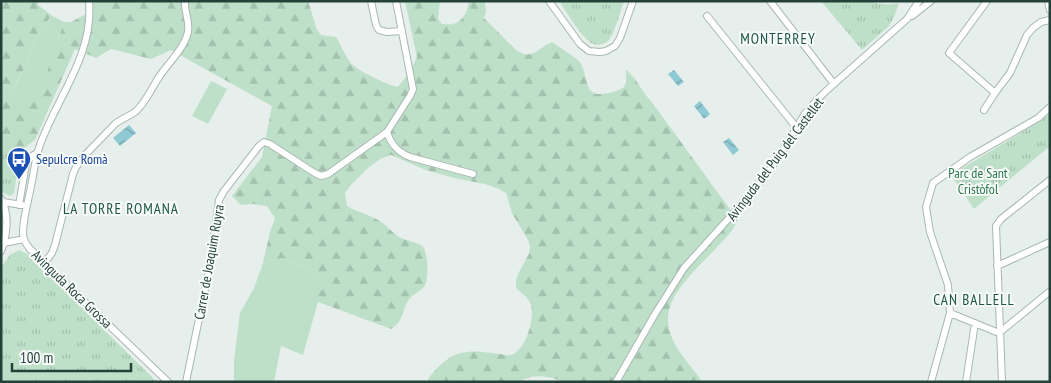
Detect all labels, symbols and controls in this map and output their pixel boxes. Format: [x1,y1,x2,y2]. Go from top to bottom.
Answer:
district label: MONTERREY [740,29,816,48]
street label: Avinguda del Puig del Castellet [723,94,827,224]
bus stop icon: Sepulcre Romà [6,146,32,180]
place label: Sepulcre Romà [36,150,108,168]
park label: Parc de Sant Cristòfol [948,164,1008,198]
district label: LA TORRE ROMANA [63,199,179,218]
street label: Carrer de Joaquim Ruyra [190,203,228,321]
street label: Avinguda Roca Grossa [28,246,116,332]
district label: CAN BALLELL [933,290,1015,309]
scale bar [12,340,131,372]
text: 100 m [20,348,53,367]

